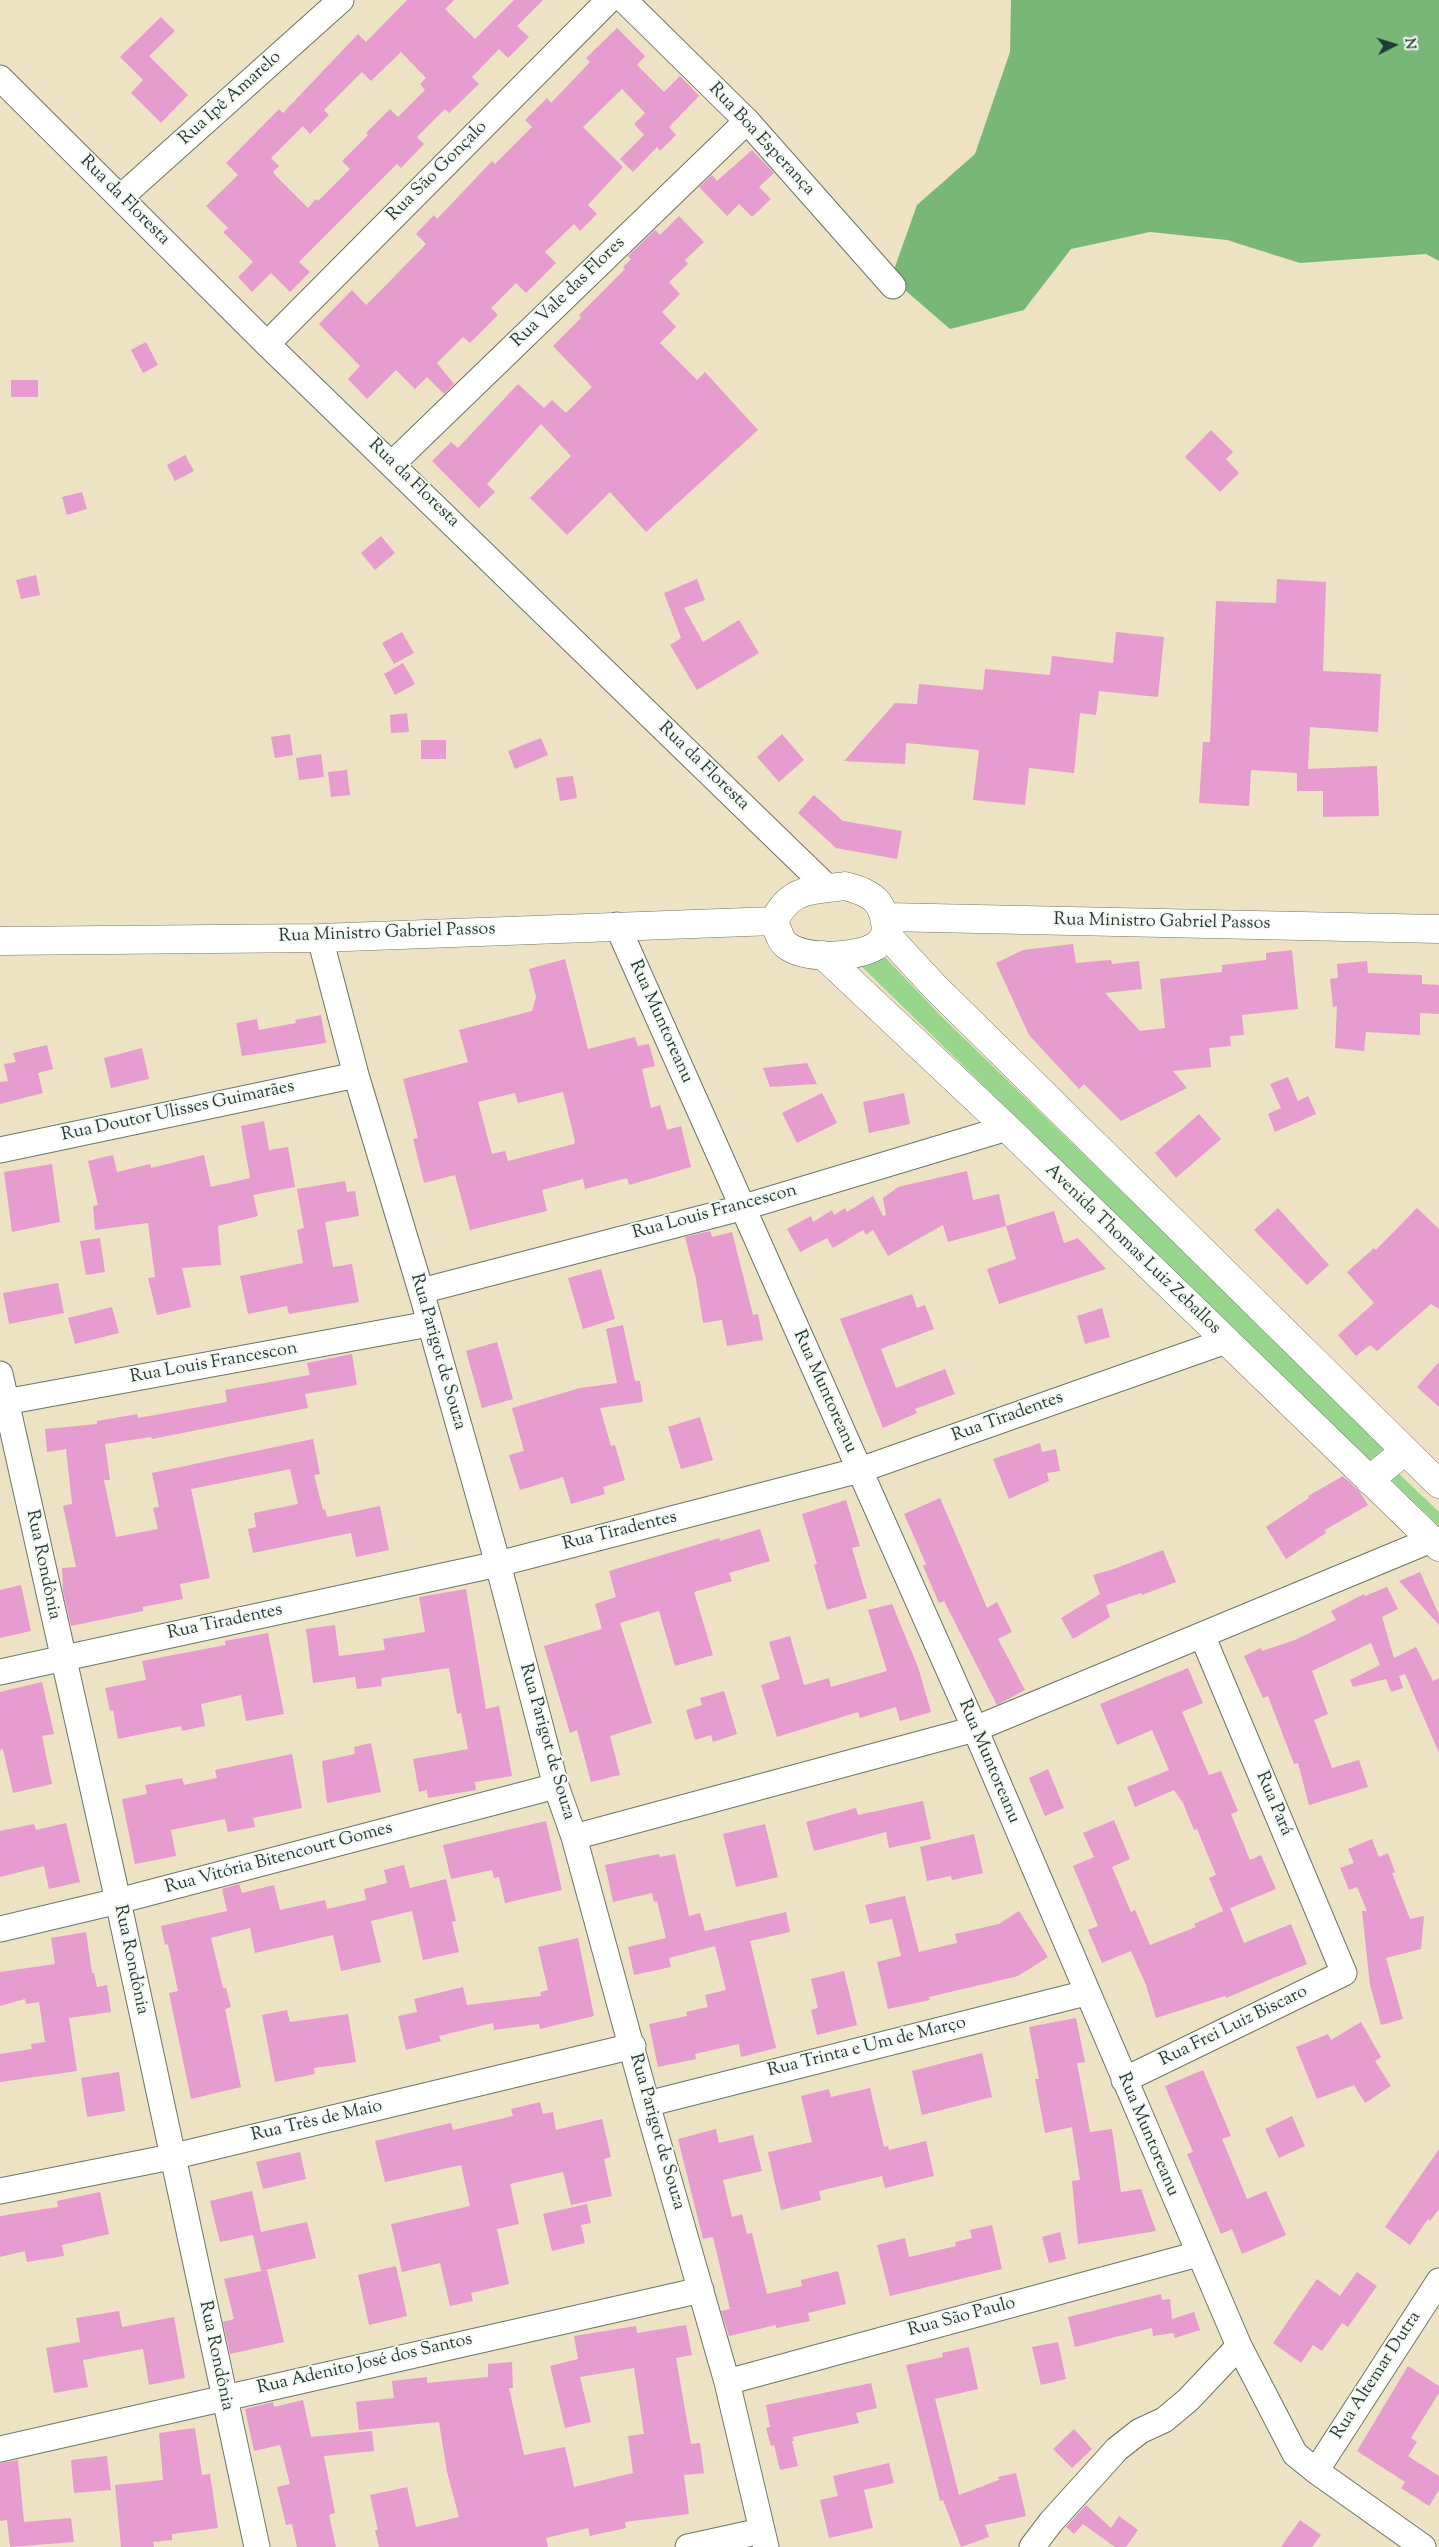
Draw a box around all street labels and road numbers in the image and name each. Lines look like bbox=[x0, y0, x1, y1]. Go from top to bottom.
street label: Rua Ipê Amarelo bbox=[175, 47, 287, 151]
street label: Rua Boa Esperança bbox=[703, 79, 819, 201]
street label: Rua São Gonçalo bbox=[383, 117, 493, 227]
street label: Rua da Floresta bbox=[74, 151, 174, 251]
street label: Rua Vale das Flores bbox=[508, 233, 630, 353]
street label: Rua da Floresta bbox=[363, 435, 463, 533]
street label: Rua da Floresta bbox=[653, 718, 753, 816]
street label: Rua Ministro Gabriel Passos bbox=[1053, 910, 1271, 936]
street label: Rua Ministro Gabriel Passos bbox=[278, 919, 496, 949]
street label: Rua Muntoreanu bbox=[623, 957, 697, 1087]
street label: Rua Doutor Ulisses Guimarães bbox=[60, 1077, 296, 1147]
street label: Avenida Thomas Luiz Zeballos bbox=[1040, 1160, 1224, 1340]
street label: Rua Louis Francescon bbox=[630, 1181, 800, 1245]
street label: Rua Parigot de Souza bbox=[404, 1271, 470, 1433]
street label: Rua Muntoreanu bbox=[787, 1327, 861, 1457]
street label: Rua Louis Francescon bbox=[129, 1339, 299, 1389]
street label: Rua Tiradentes bbox=[949, 1388, 1067, 1448]
street label: Rua Tiradentes bbox=[561, 1507, 679, 1557]
street label: Rua Rondônia bbox=[20, 1508, 64, 1622]
street label: Rua Tiradentes bbox=[166, 1600, 284, 1646]
street label: Rua Parigot de Souza bbox=[513, 1661, 579, 1823]
street label: Rua Muntoreanu bbox=[952, 1697, 1024, 1827]
street label: Rua Pará bbox=[1250, 1769, 1296, 1839]
street label: Rua Vitória Bitencourt Gomes bbox=[163, 1818, 395, 1900]
street label: Rua Rondônia bbox=[108, 1903, 152, 2017]
street label: Rua Frei Luiz Biscaro bbox=[1156, 1982, 1312, 2072]
street label: Rua Trinta e Um de Março bbox=[766, 2013, 968, 2083]
street label: Rua Parigot de Souza bbox=[623, 2051, 689, 2213]
street label: Rua Muntoreanu bbox=[1111, 2070, 1183, 2200]
street label: Rua Três de Maio bbox=[249, 2096, 385, 2148]
street label: Rua São Paulo bbox=[906, 2293, 1018, 2343]
street label: Rua Rondônia bbox=[193, 2299, 237, 2413]
street label: Rua Altemar Dutra bbox=[1328, 2308, 1426, 2444]
street label: Rua Adenito José dos Santos bbox=[255, 2330, 475, 2400]

